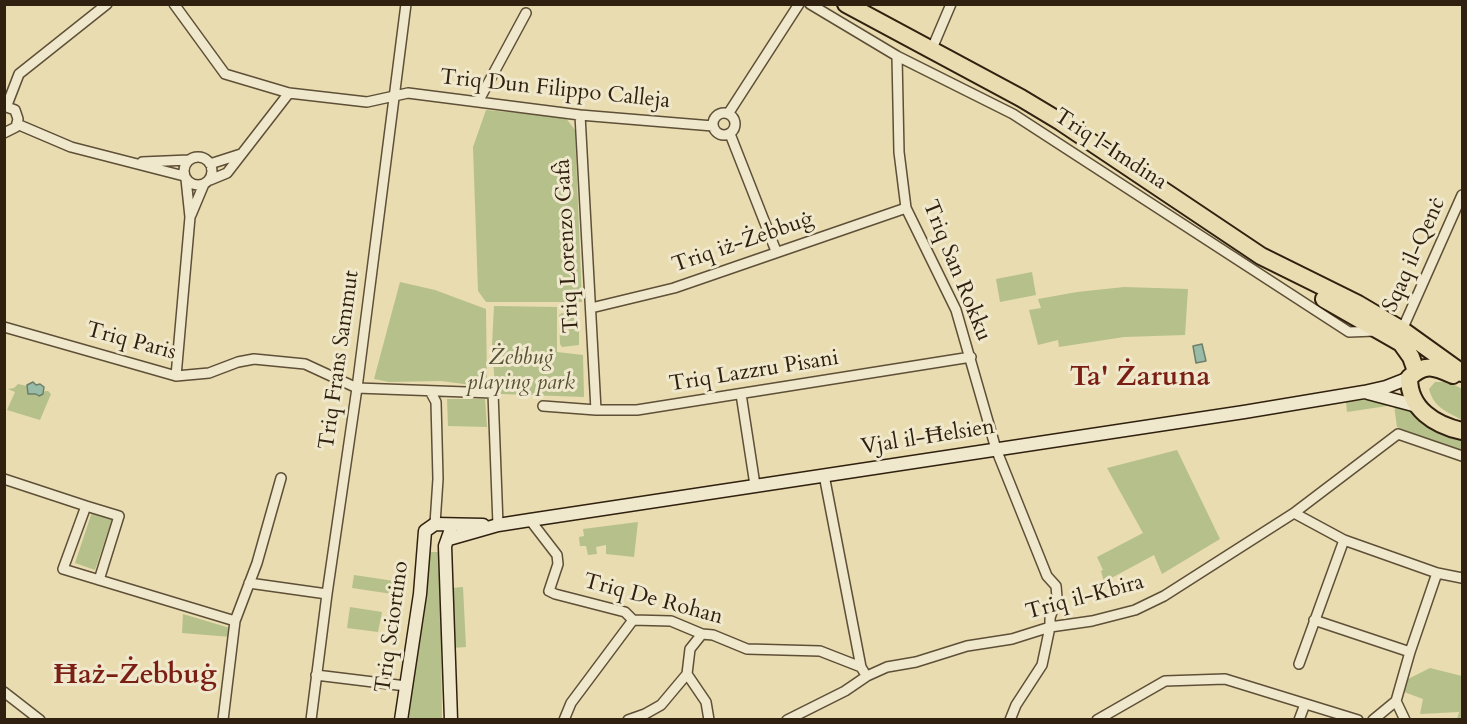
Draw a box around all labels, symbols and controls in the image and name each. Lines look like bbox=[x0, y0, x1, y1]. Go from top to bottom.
street label: Triq Dun Filippo Calleja bbox=[439, 65, 671, 115]
street label: Triq l-Imdina bbox=[1049, 104, 1171, 196]
street label: Triq Lorenzo Gafà bbox=[550, 158, 586, 334]
street label: Sqaq il-Qenċ bbox=[1378, 193, 1452, 317]
street label: Triq San Rokku bbox=[916, 197, 996, 345]
street label: Triq iż-Żebbuġ bbox=[669, 207, 817, 279]
street label: Triq Frans Sammut bbox=[314, 269, 366, 451]
street label: Triq Paris bbox=[83, 317, 179, 367]
park label: Żebbuġ playing park bbox=[467, 346, 575, 398]
street label: Triq Lazzru Pisani bbox=[667, 346, 841, 398]
district label: Ta' Żaruna bbox=[1070, 362, 1210, 396]
street label: Vjal il-Ħelsien bbox=[859, 414, 997, 462]
street label: Triq Sciortino bbox=[371, 559, 415, 695]
street label: Triq De Rohan bbox=[581, 569, 725, 631]
street label: Triq il-Kbira bbox=[1023, 570, 1147, 626]
district label: Ħaż-Żebbuġ bbox=[53, 660, 217, 694]

